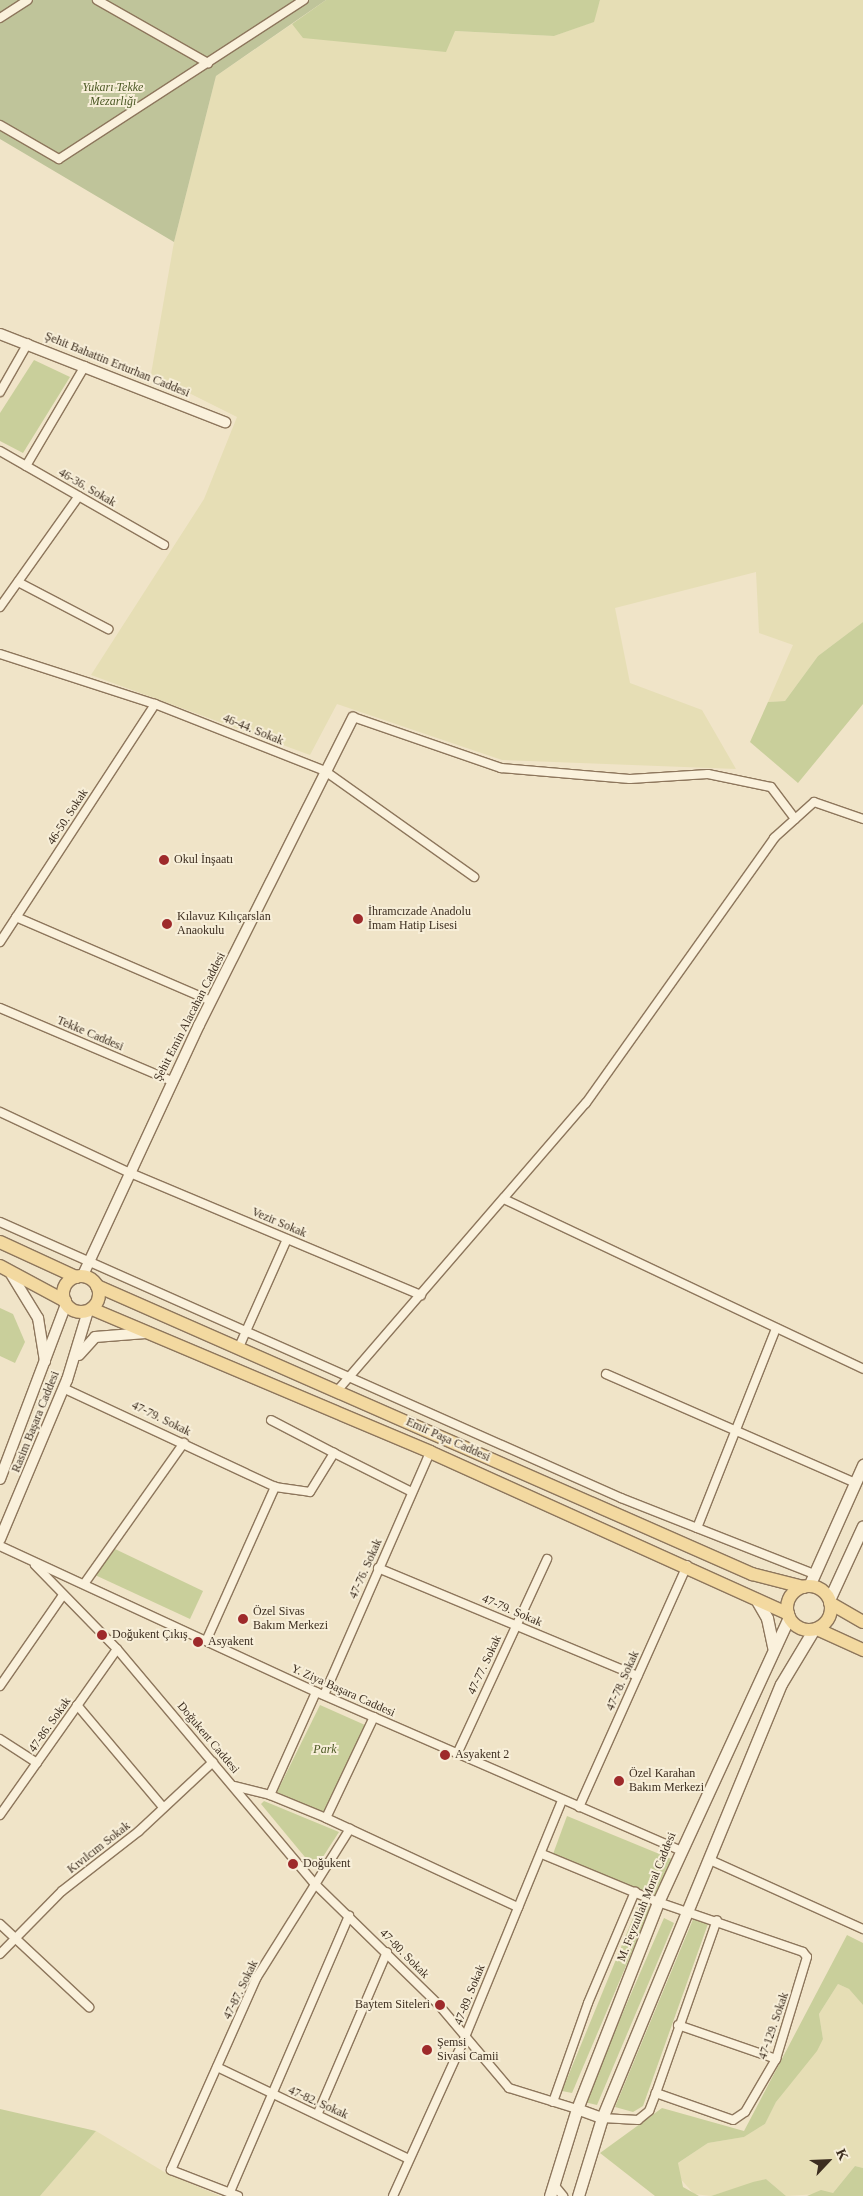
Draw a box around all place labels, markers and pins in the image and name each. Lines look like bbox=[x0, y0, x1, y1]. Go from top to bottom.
place label: Okul İnşaatı bbox=[174, 853, 233, 867]
marker: Okul İnşaatı bbox=[158, 854, 170, 866]
place label: İhramcızade Anadolu İmam Hatip Lisesi bbox=[368, 905, 472, 933]
place label: Kılavuz Kılıçarslan Anaokulu bbox=[177, 910, 271, 938]
marker: İhramcızade Anadolu İmam Hatip Lisesi bbox=[352, 913, 364, 925]
marker: Kılavuz Kılıçarslan Anaokulu bbox=[161, 918, 173, 930]
place label: Özel Sivas Bakım Merkezi bbox=[253, 1605, 328, 1633]
marker: Özel Sivas Bakım Merkezi bbox=[237, 1613, 249, 1625]
place label: Doğukent Çıkış bbox=[112, 1628, 188, 1642]
marker: Doğukent Çıkış bbox=[96, 1629, 108, 1641]
place label: Asyakent bbox=[208, 1635, 253, 1649]
marker: Asyakent bbox=[192, 1636, 204, 1648]
place label: Asyakent 2 bbox=[455, 1748, 509, 1762]
marker: Asyakent 2 bbox=[439, 1749, 451, 1761]
place label: Özel Karahan Bakım Merkezi bbox=[629, 1767, 704, 1795]
marker: Özel Karahan Bakım Merkezi bbox=[613, 1775, 625, 1787]
place label: Doğukent bbox=[303, 1857, 350, 1871]
marker: Doğukent bbox=[287, 1858, 299, 1870]
place label: Baytem Siteleri bbox=[355, 1998, 430, 2012]
marker: Baytem Siteleri bbox=[434, 1999, 446, 2011]
place label: Şemsi Sivasi Camii bbox=[437, 2036, 499, 2064]
marker: Şemsi Sivasi Camii bbox=[421, 2044, 433, 2056]

